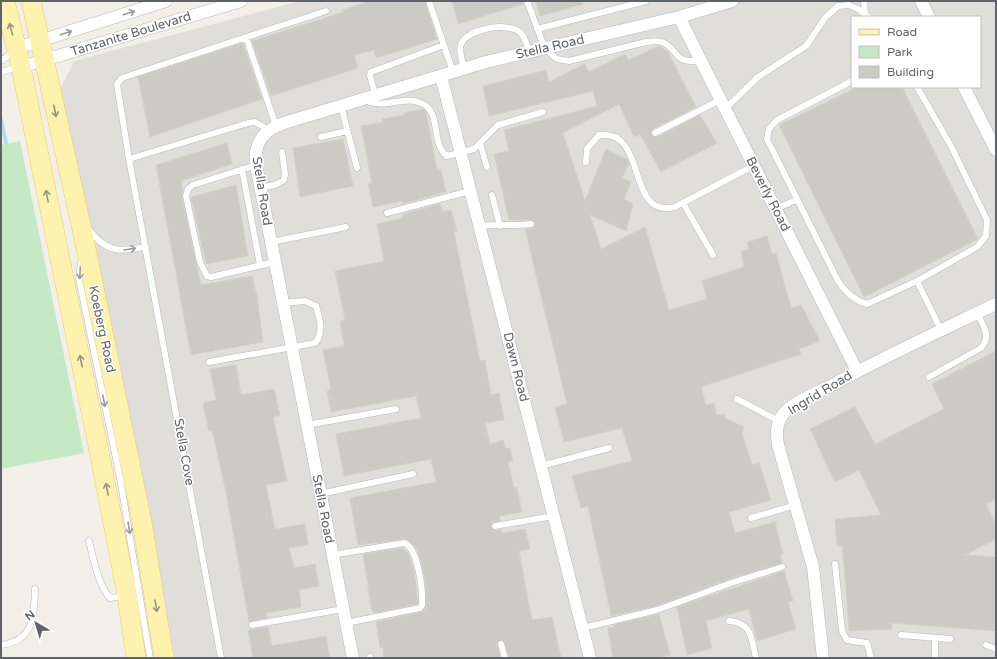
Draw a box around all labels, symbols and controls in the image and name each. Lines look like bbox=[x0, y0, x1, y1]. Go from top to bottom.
street label: Tanzanite Boulevard bbox=[69, 8, 193, 60]
one-way arrow bbox=[122, 9, 135, 16]
legend bbox=[851, 16, 981, 88]
one-way arrow bbox=[7, 23, 15, 36]
text: Road bbox=[887, 25, 917, 39]
one-way arrow bbox=[59, 29, 72, 36]
street label: Stella Road bbox=[514, 31, 586, 63]
text: Park bbox=[887, 45, 913, 59]
text: Building bbox=[887, 65, 934, 79]
one-way arrow bbox=[52, 104, 60, 117]
street label: Beverly Road bbox=[742, 154, 794, 234]
street label: Stella Road bbox=[249, 155, 275, 227]
one-way arrow bbox=[42, 189, 50, 202]
one-way arrow bbox=[123, 245, 136, 253]
one-way arrow bbox=[76, 266, 84, 279]
street label: Koeberg Road bbox=[85, 284, 119, 374]
street label: Dawn Road bbox=[500, 331, 532, 403]
one-way arrow bbox=[76, 355, 84, 368]
street label: Ingrid Road bbox=[785, 368, 855, 418]
one-way arrow bbox=[101, 394, 109, 407]
street label: Stella Cove bbox=[170, 417, 198, 487]
street label: Stella Road bbox=[308, 473, 338, 545]
one-way arrow bbox=[102, 482, 110, 495]
one-way arrow bbox=[125, 521, 133, 534]
one-way arrow bbox=[152, 599, 160, 612]
north arrow bbox=[16, 603, 56, 643]
text: N bbox=[23, 608, 38, 623]

